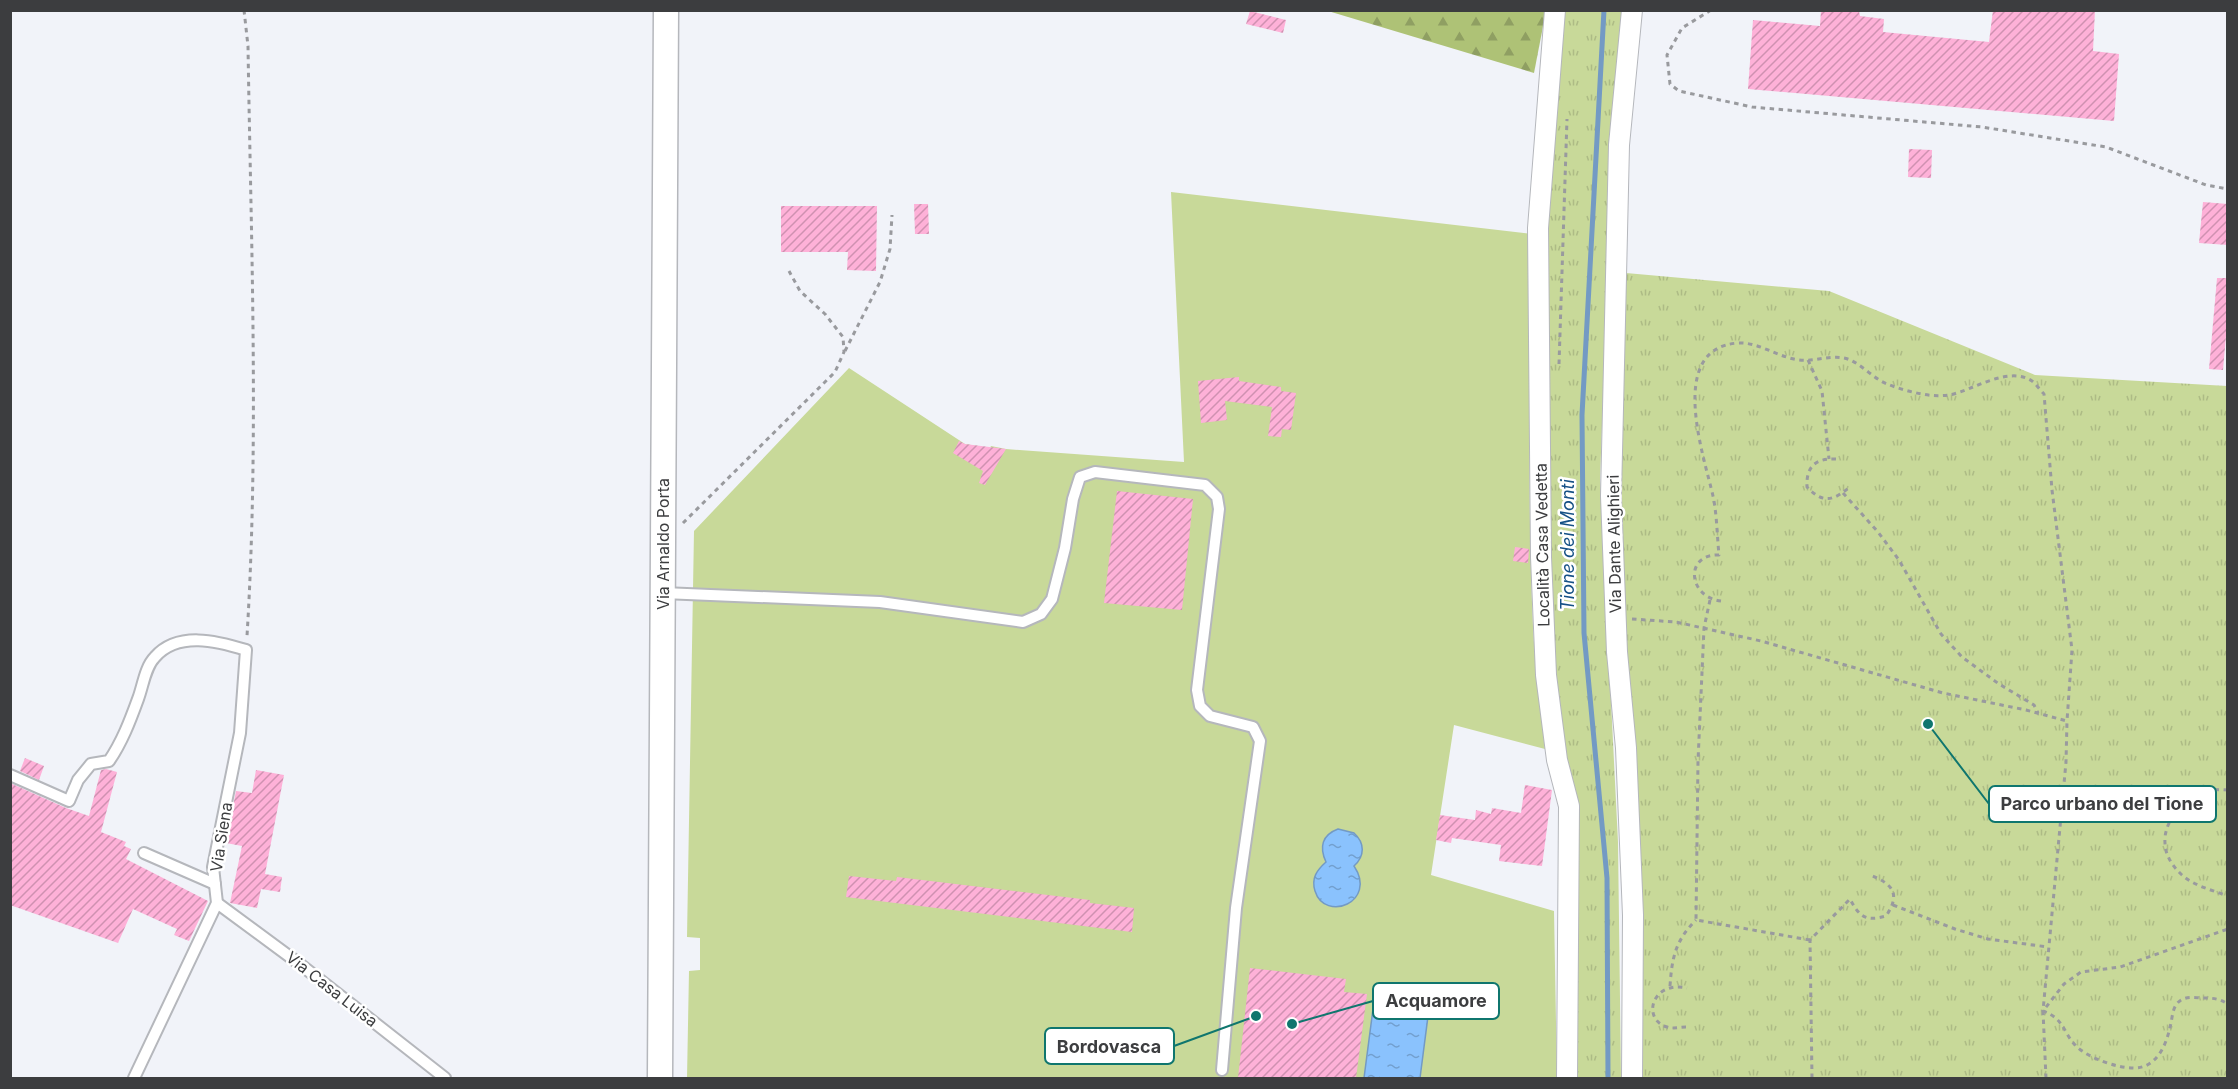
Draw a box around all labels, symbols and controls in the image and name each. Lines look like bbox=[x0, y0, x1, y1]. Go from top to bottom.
street label: Località Casa Vedetta bbox=[1531, 463, 1553, 627]
street label: Via Dante Alighieri bbox=[1603, 474, 1625, 614]
street label: Via Arnaldo Porta bbox=[653, 478, 673, 610]
water label: Tione dei Monti bbox=[1557, 479, 1578, 611]
callout: Parco urbano del Tione bbox=[1989, 786, 2216, 822]
text: Parco urbano del Tione bbox=[2000, 793, 2204, 814]
street label: Via Siena bbox=[206, 801, 236, 873]
street label: Via Casa Luisa bbox=[282, 947, 382, 1031]
callout: Acquamore bbox=[1373, 983, 1499, 1019]
text: Acquamore bbox=[1385, 990, 1487, 1011]
callout: Bordovasca bbox=[1045, 1028, 1174, 1064]
text: Bordovasca bbox=[1057, 1036, 1161, 1057]

